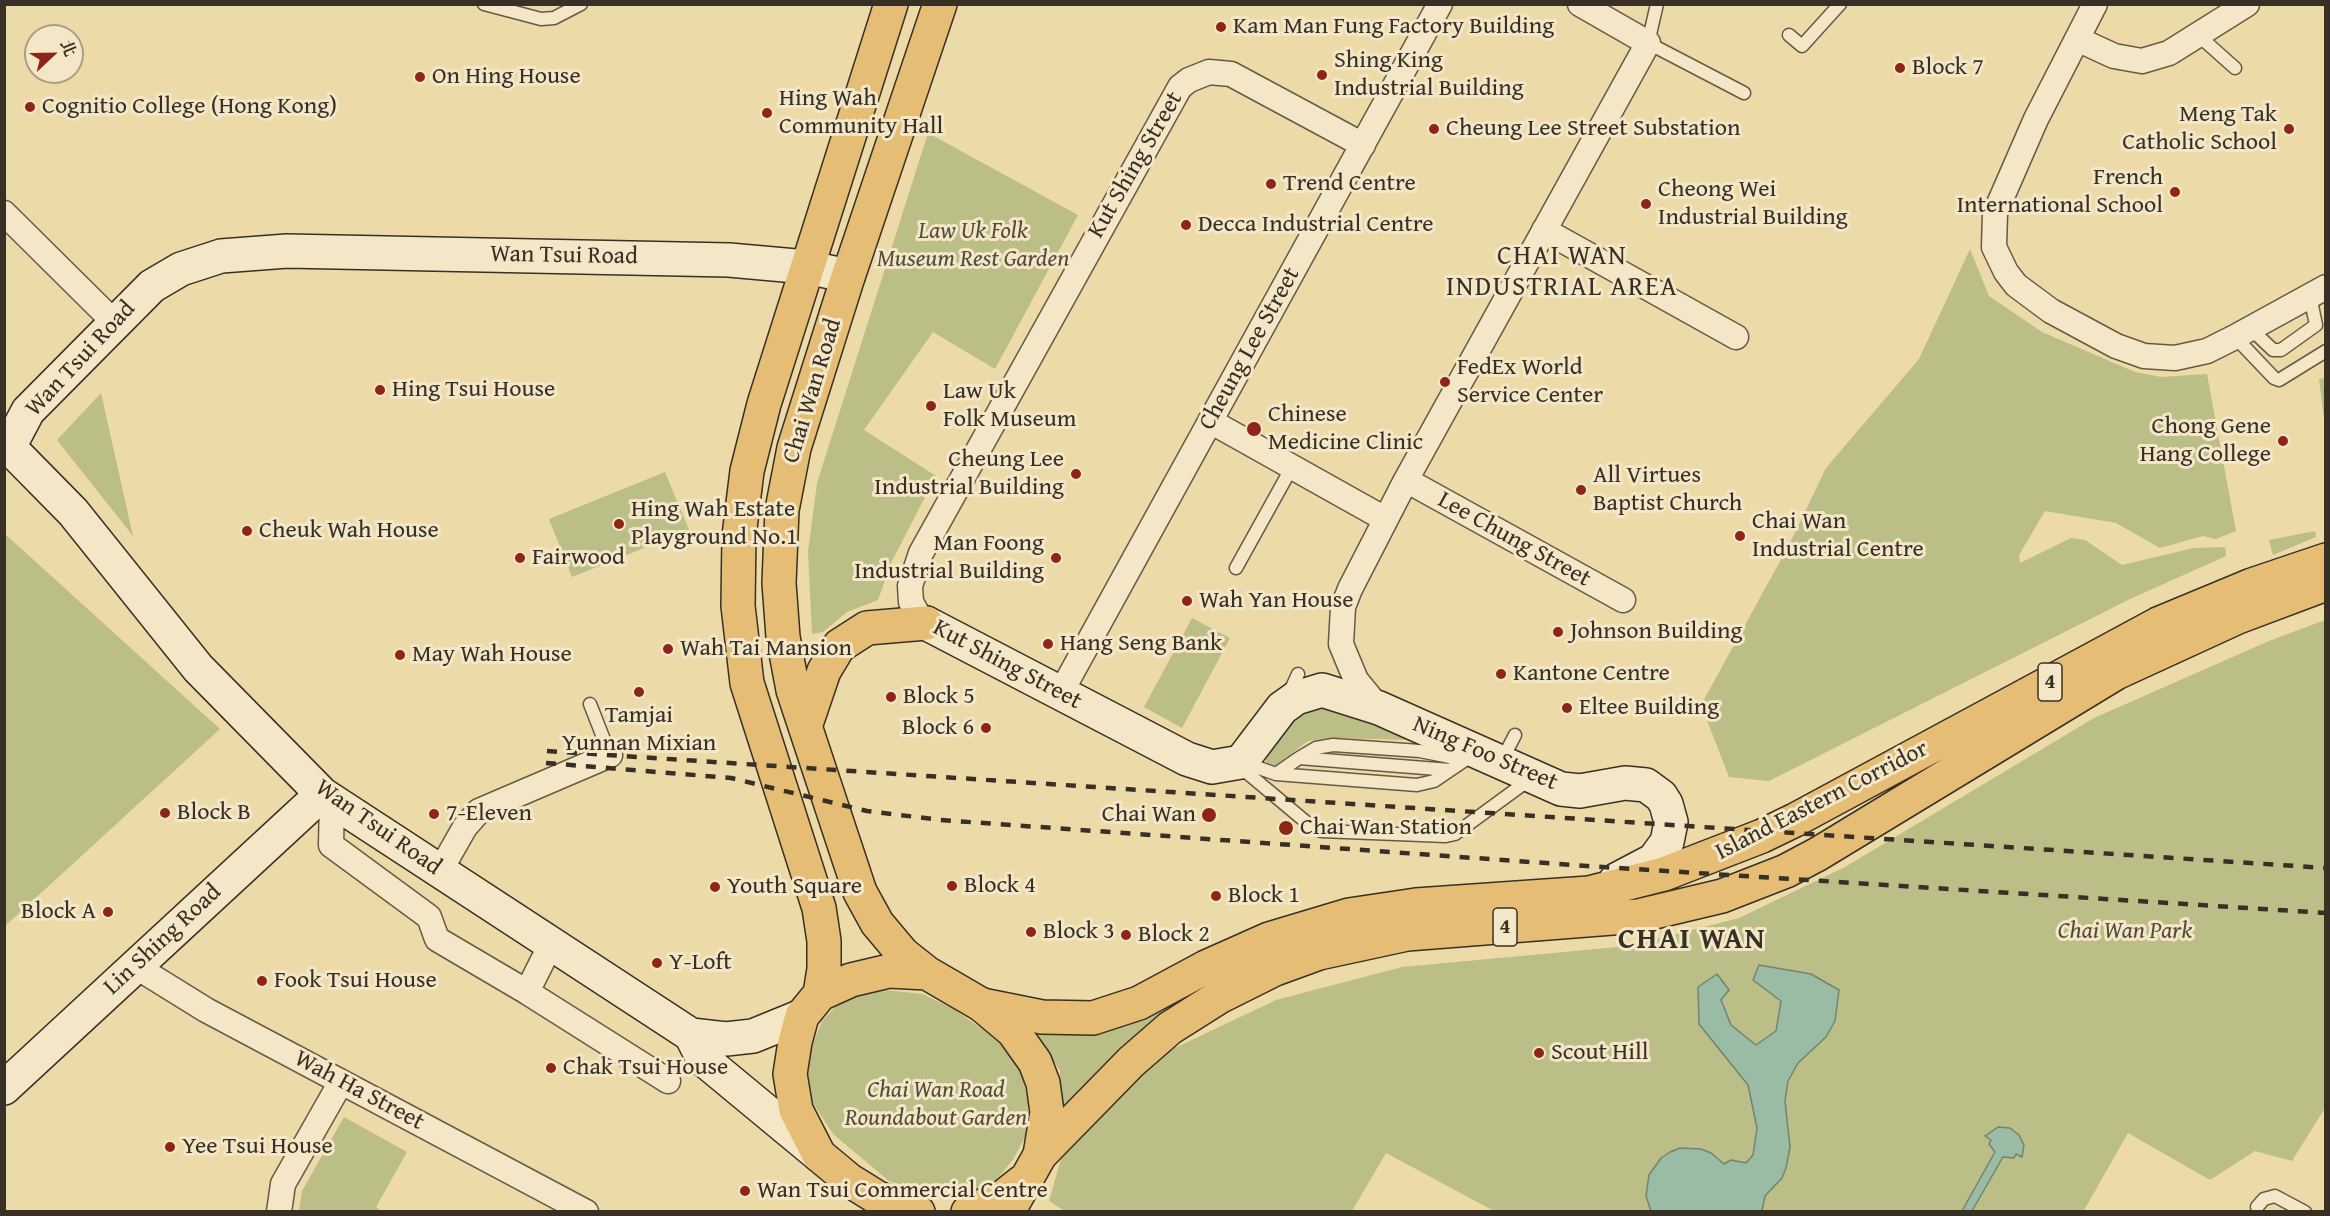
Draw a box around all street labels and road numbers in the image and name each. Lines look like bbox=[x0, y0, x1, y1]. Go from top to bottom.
street label: Kut Shing Street bbox=[1082, 87, 1190, 243]
street label: Wan Tsui Road bbox=[490, 240, 638, 272]
street label: Cheung Lee Street bbox=[1193, 263, 1307, 435]
street label: Wan Tsui Road bbox=[20, 295, 142, 423]
street label: Chai Wan Road bbox=[777, 315, 849, 467]
street label: Lee Chung Street bbox=[1432, 486, 1596, 594]
street label: Kut Shing Street bbox=[928, 614, 1086, 716]
road number: 4 bbox=[2038, 663, 2062, 701]
street label: Ning Foo Street bbox=[1408, 711, 1562, 797]
street label: Island Eastern Corridor bbox=[1711, 735, 1933, 867]
street label: Wan Tsui Road bbox=[309, 774, 447, 882]
street label: Lin Shing Road bbox=[98, 878, 228, 1002]
road number: 4 bbox=[1493, 908, 1517, 946]
street label: Wah Ha Street bbox=[289, 1045, 429, 1137]

